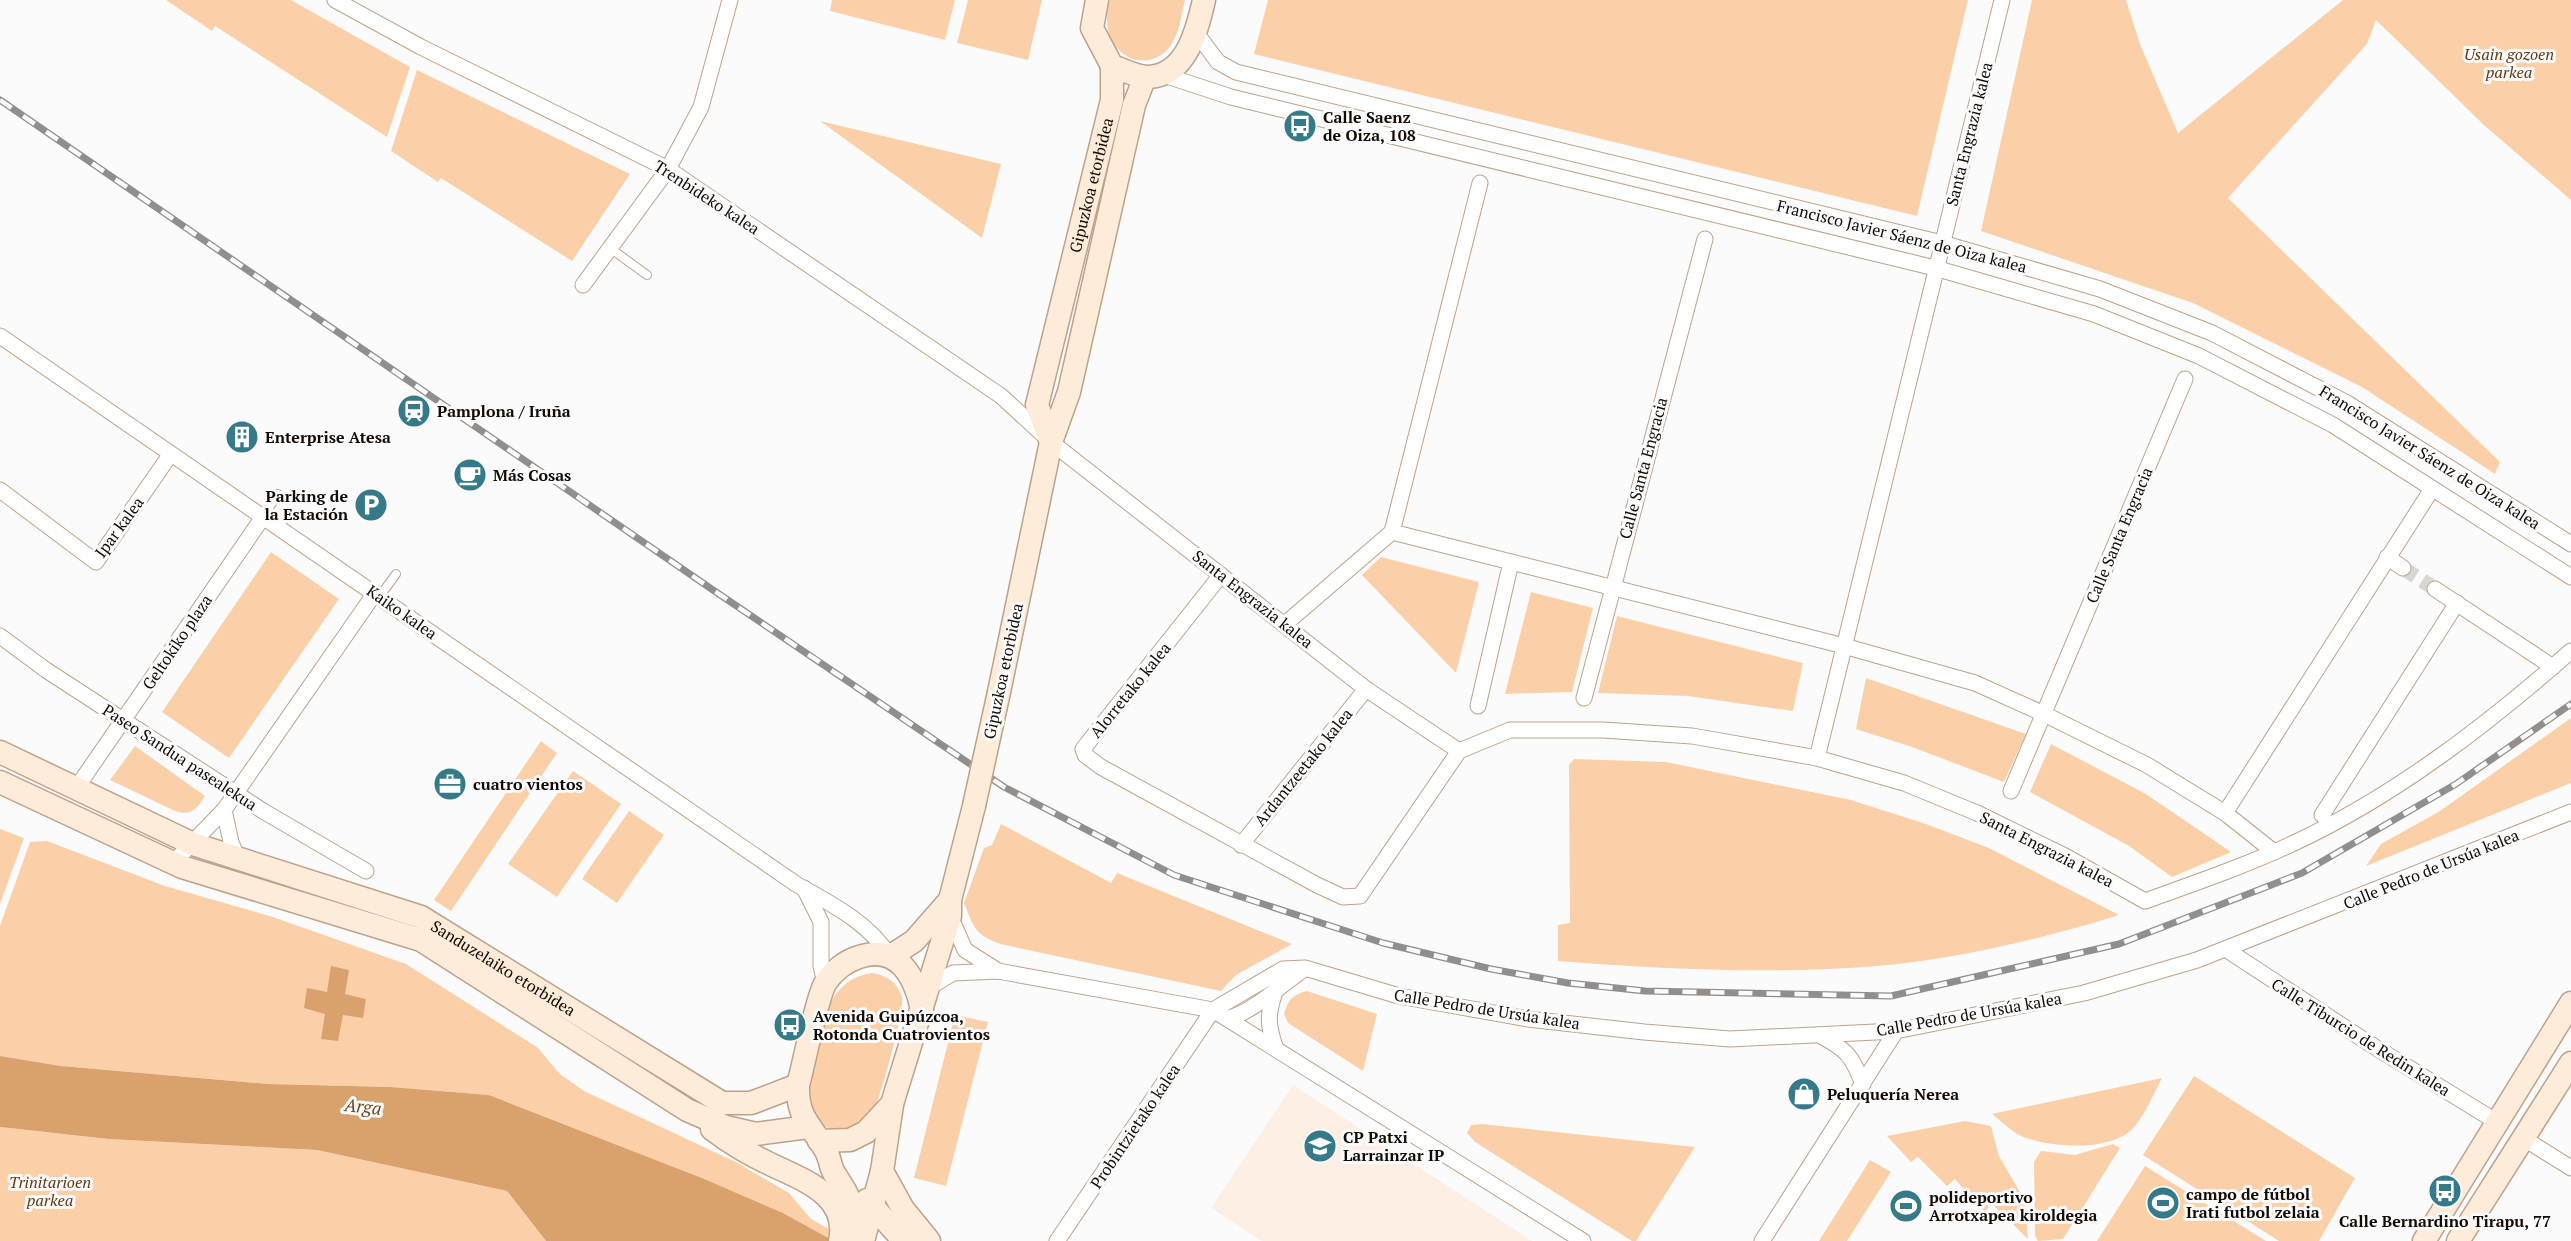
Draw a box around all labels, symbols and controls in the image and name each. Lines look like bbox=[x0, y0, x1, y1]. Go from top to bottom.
park label: Usain gozoen parkea bbox=[2464, 43, 2554, 83]
street label: Santa Engrazia kalea bbox=[1940, 60, 1998, 208]
place label: Calle Saenz de Oiza, 108 bbox=[1323, 106, 1416, 146]
bus stop icon: Calle Saenz de Oiza, 108 bbox=[1282, 108, 1318, 144]
street label: Gipuzkoa etorbidea bbox=[1064, 115, 1118, 255]
street label: Trenbideko kalea bbox=[650, 155, 764, 239]
street label: Francisco Javier Sáenz de Oiza kalea bbox=[1775, 194, 2029, 278]
street label: Francisco Javier Sáenz de Oiza kalea bbox=[2315, 380, 2545, 534]
station icon: Pamplona / Iruña bbox=[396, 393, 432, 429]
street label: Calle Santa Engracia bbox=[1614, 395, 1672, 541]
place label: Pamplona / Iruña bbox=[437, 400, 571, 422]
building icon: Enterprise Atesa bbox=[224, 419, 260, 455]
place label: Enterprise Atesa bbox=[265, 426, 391, 448]
cafe icon: Más Cosas bbox=[452, 457, 488, 493]
place label: Más Cosas bbox=[493, 464, 571, 486]
street label: Calle Santa Engracia bbox=[2080, 464, 2158, 606]
place label: Parking de la Estación bbox=[264, 485, 349, 525]
parking icon: Parking de la Estación bbox=[353, 487, 389, 523]
street label: Ipar kalea bbox=[90, 492, 148, 562]
street label: Santa Engrazia kalea bbox=[1188, 545, 1318, 653]
street label: Kaiko kalea bbox=[362, 580, 442, 644]
street label: Geltokiko plaza bbox=[137, 590, 217, 694]
street label: Gipuzkoa etorbidea bbox=[978, 601, 1028, 741]
street label: Alorretako kalea bbox=[1085, 638, 1175, 742]
street label: Paseo Sandua pasealekua bbox=[98, 699, 262, 815]
street label: Ardantzeetako kalea bbox=[1249, 704, 1357, 830]
office icon: cuatro vientos bbox=[432, 766, 468, 802]
place label: cuatro vientos bbox=[473, 773, 583, 795]
street label: Santa Engrazia kalea bbox=[1976, 806, 2118, 892]
street label: Calle Pedro de Ursúa kalea bbox=[2340, 824, 2522, 914]
street label: Sanduzelaiko etorbidea bbox=[427, 915, 580, 1021]
street label: Calle Tiburcio de Redin kalea bbox=[2267, 973, 2455, 1101]
street label: Calle Pedro de Ursúa kalea bbox=[1392, 983, 1582, 1035]
street label: Calle Pedro de Ursúa kalea bbox=[1875, 987, 2063, 1041]
place label: Avenida Guipúzcoa, Rotonda Cuatrovientos bbox=[813, 1005, 990, 1045]
bus stop icon: Avenida Guipúzcoa, Rotonda Cuatrovientos bbox=[772, 1007, 808, 1043]
street label: Probintzietako kalea bbox=[1085, 1059, 1185, 1193]
shop icon: Peluquería Nerea bbox=[1786, 1076, 1822, 1112]
place label: Peluquería Nerea bbox=[1827, 1083, 1959, 1105]
water label: Arga bbox=[342, 1092, 383, 1120]
place label: CP Patxi Larrainzar IP bbox=[1343, 1126, 1444, 1166]
school or university icon: CP Patxi Larrainzar IP bbox=[1302, 1128, 1338, 1164]
park label: Trinitarioen parkea bbox=[9, 1171, 91, 1211]
bus stop icon: Calle Bernardino Tirapu, 77 bbox=[2427, 1173, 2463, 1209]
place label: campo de fútbol Irati futbol zelaia bbox=[2186, 1183, 2320, 1223]
sports icon: campo de fútbol Irati futbol zelaia bbox=[2145, 1185, 2181, 1221]
place label: polideportivo Arrotxapea kiroldegia bbox=[1929, 1186, 2098, 1226]
sports icon: polideportivo Arrotxapea kiroldegia bbox=[1888, 1188, 1924, 1224]
place label: Calle Bernardino Tirapu, 77 bbox=[2339, 1210, 2551, 1232]

